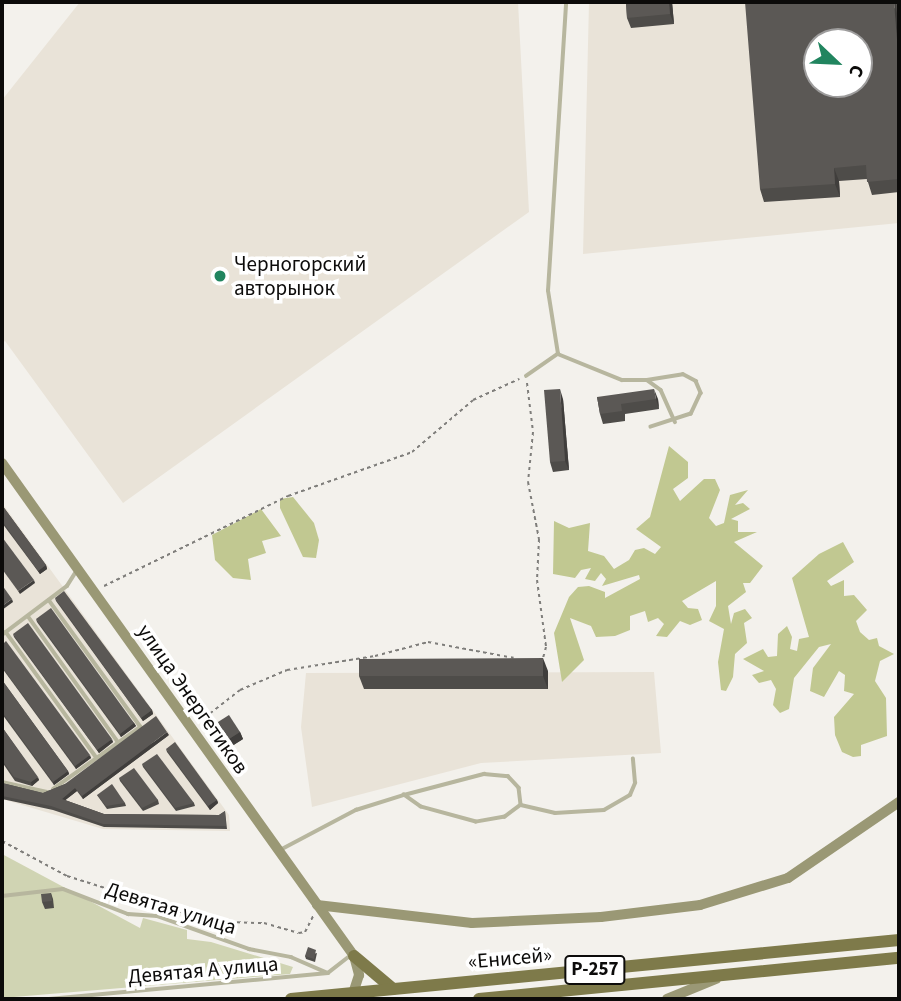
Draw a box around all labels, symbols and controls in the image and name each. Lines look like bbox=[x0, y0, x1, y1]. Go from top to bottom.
north arrow bbox=[803, 28, 873, 98]
text: С bbox=[841, 60, 871, 81]
place label: Черногорский авторынок bbox=[234, 251, 366, 301]
marker: Черногорский авторынок bbox=[212, 268, 228, 284]
street label: улица Энергетиков bbox=[132, 619, 254, 779]
street label: Девятая улица bbox=[103, 876, 239, 940]
street label: «Енисей» bbox=[467, 942, 553, 974]
street label: Девятая А улица bbox=[127, 951, 279, 989]
road number: Р-257 bbox=[564, 954, 626, 986]

